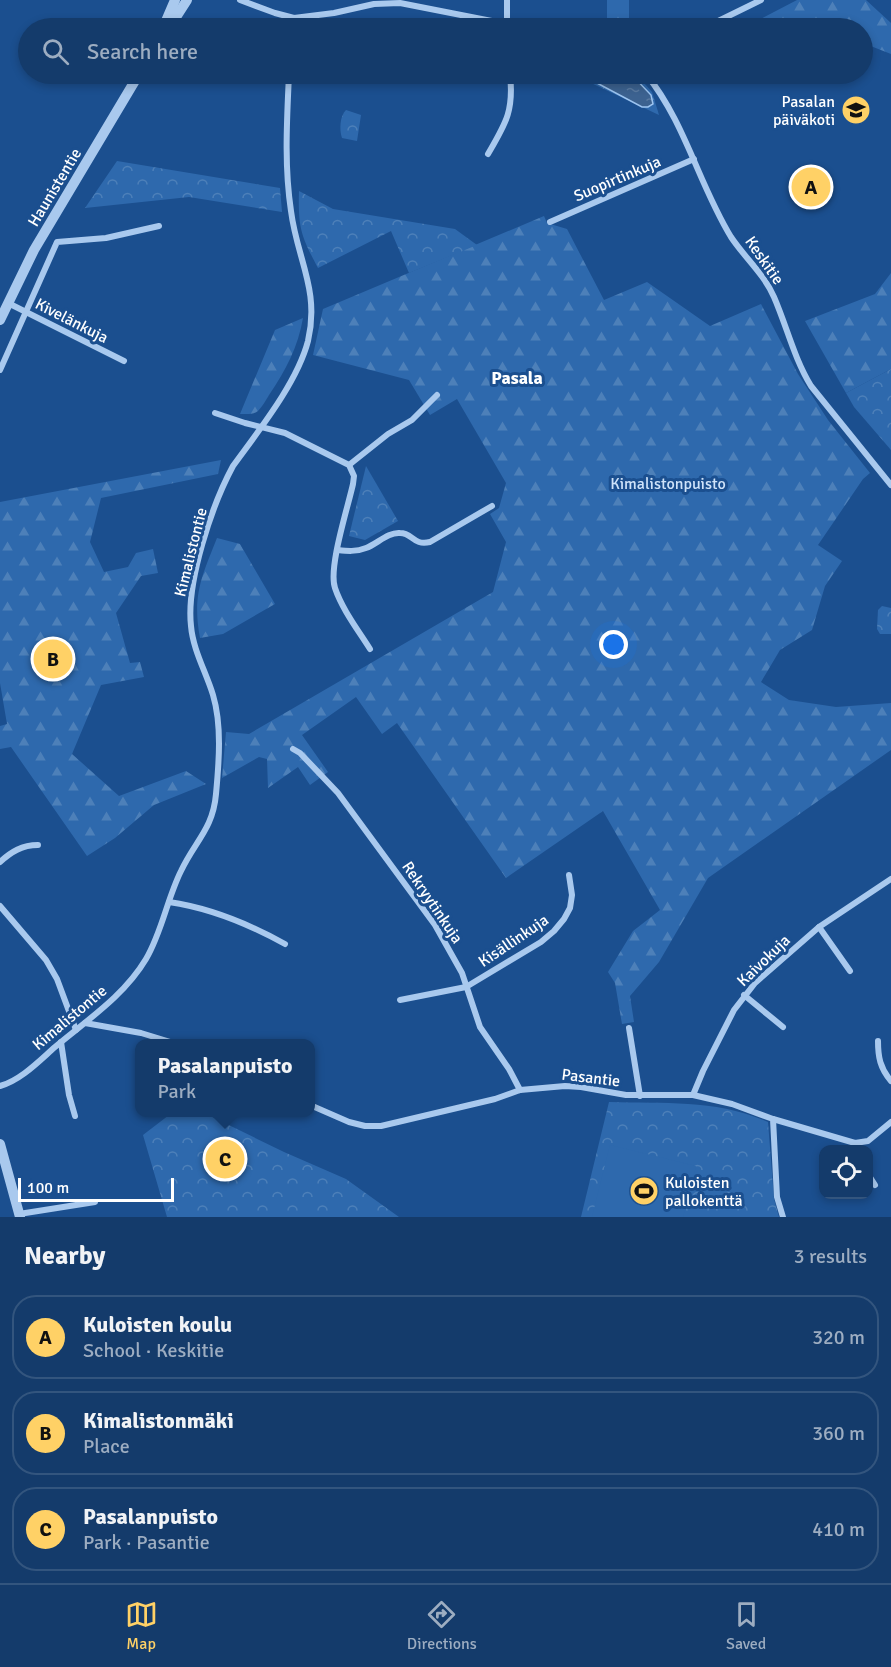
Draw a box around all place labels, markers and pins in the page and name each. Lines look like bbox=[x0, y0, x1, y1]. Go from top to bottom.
place label: Pasalan päiväkoti bbox=[773, 92, 835, 130]
school or university icon: Pasalan päiväkoti bbox=[840, 94, 872, 126]
pin: A bbox=[792, 164, 830, 210]
pin: B bbox=[34, 636, 72, 682]
pin: C bbox=[206, 1136, 244, 1182]
place label: Kuloisten pallokenttä bbox=[665, 1173, 743, 1211]
sports icon: Kuloisten pallokenttä bbox=[628, 1175, 660, 1207]

